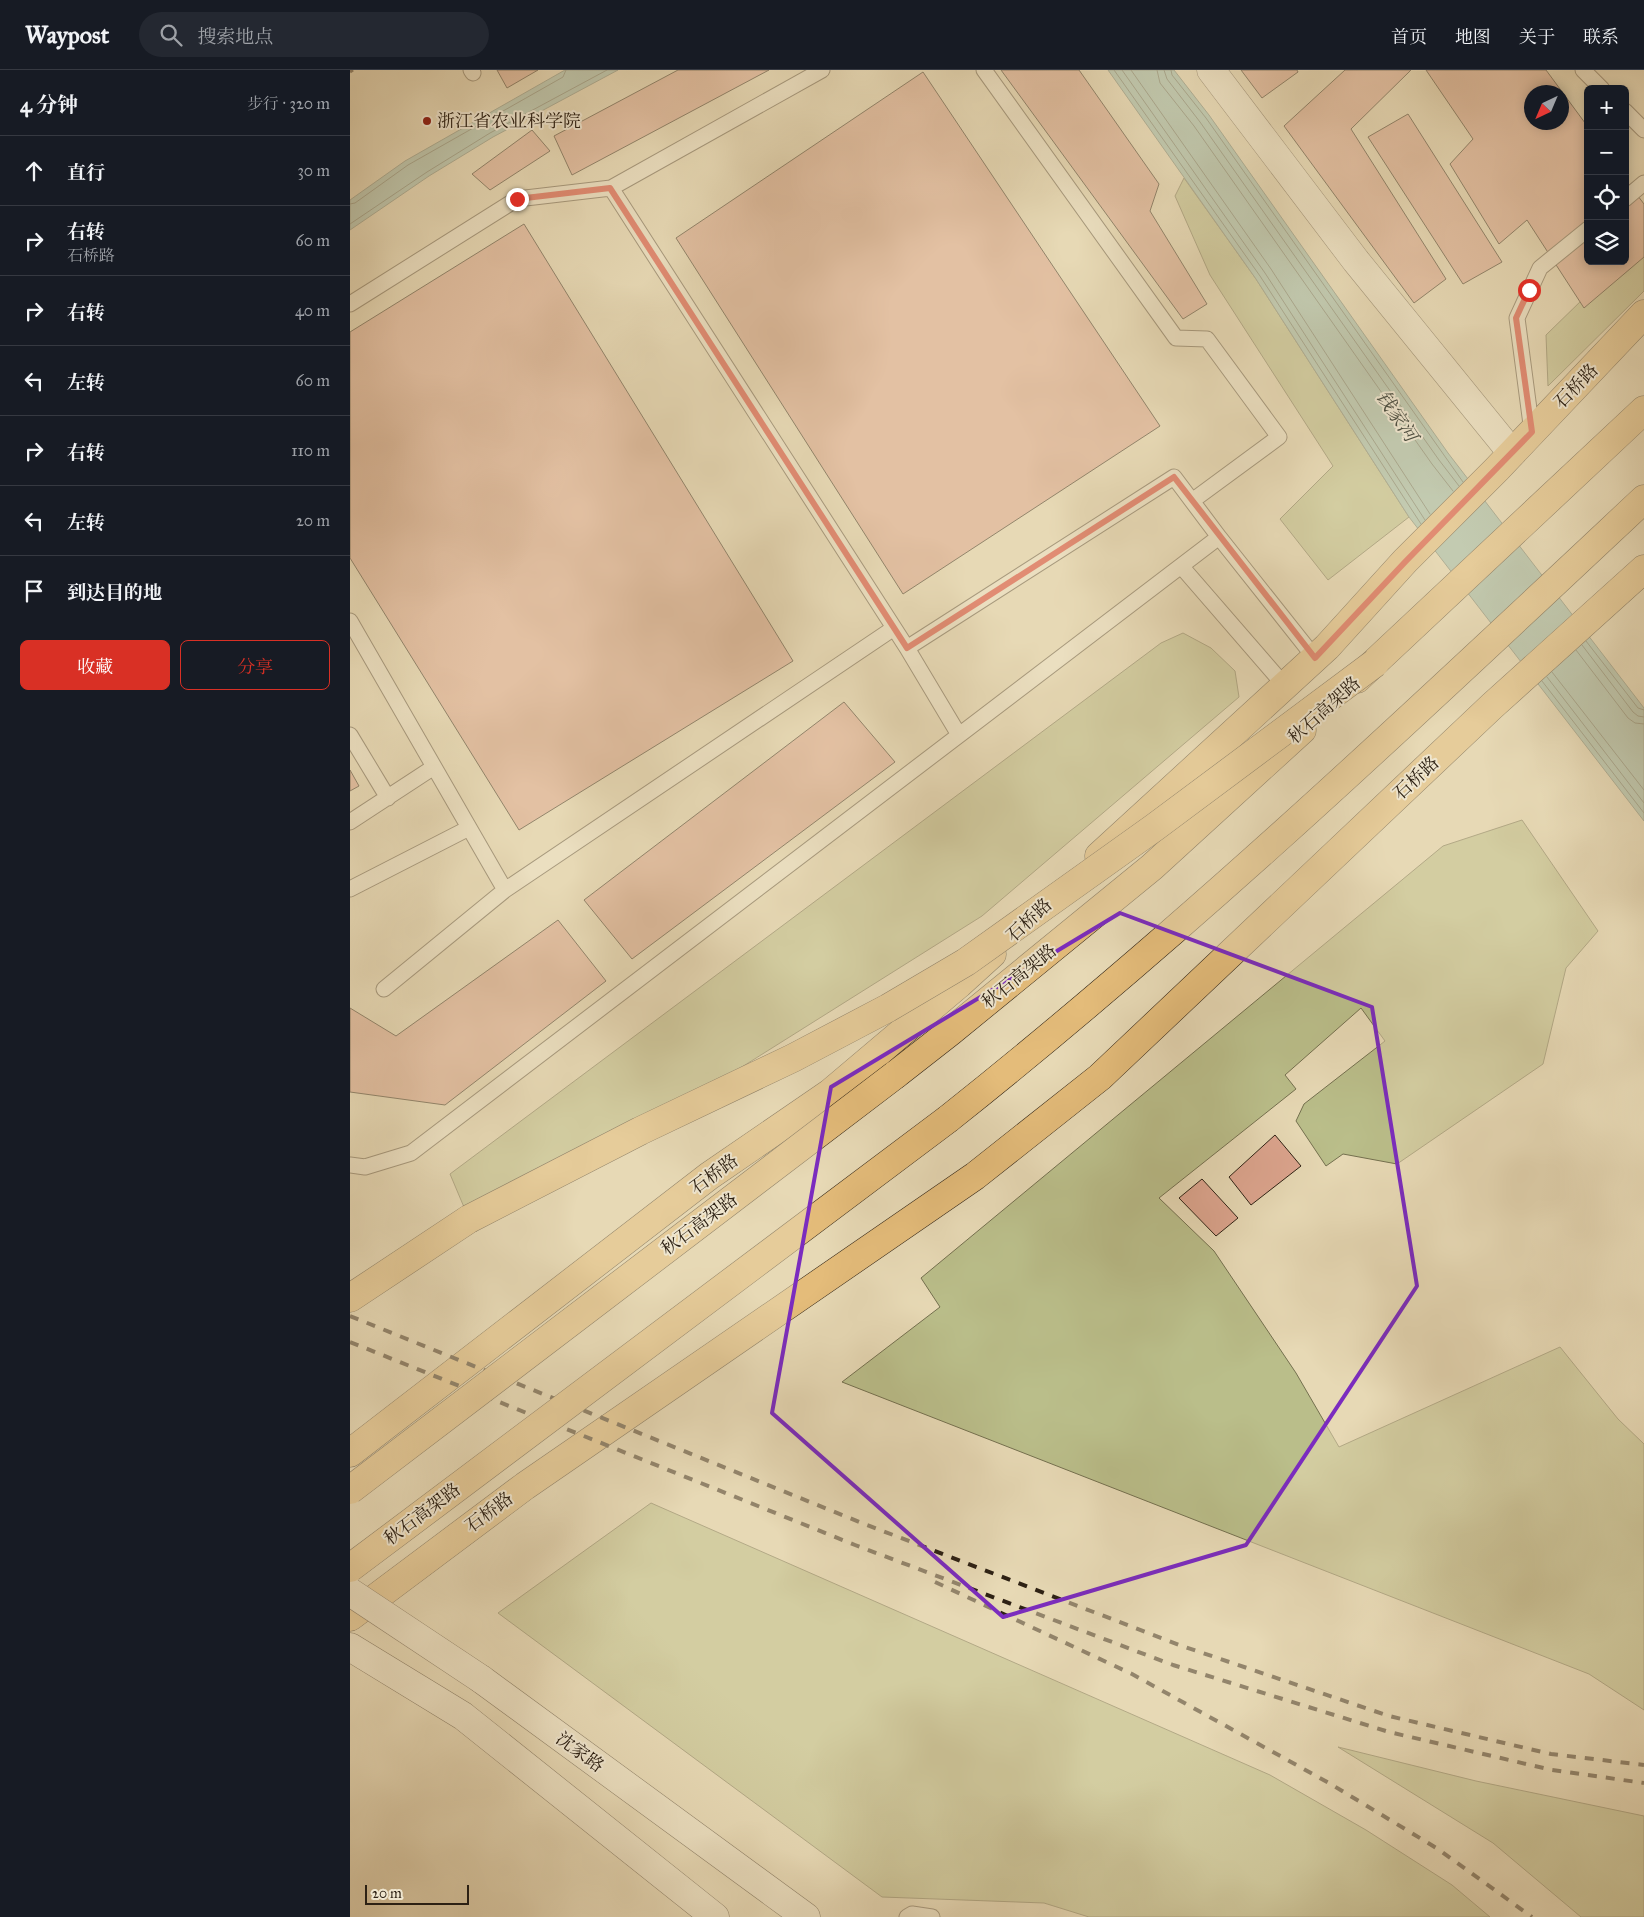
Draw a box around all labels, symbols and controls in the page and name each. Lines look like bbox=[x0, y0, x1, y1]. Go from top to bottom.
search box bbox=[139, 12, 489, 57]
text: Waypost bbox=[25, 20, 109, 50]
icon: search bbox=[157, 21, 185, 49]
text: 搜索地点 bbox=[197, 25, 273, 48]
text: 首页 bbox=[1391, 26, 1427, 48]
text: 地图 bbox=[1455, 26, 1491, 48]
text: 关于 bbox=[1519, 26, 1555, 48]
text: 联系 bbox=[1583, 26, 1619, 48]
north arrow bbox=[1524, 85, 1569, 130]
map controls bbox=[1584, 85, 1629, 265]
button: + bbox=[1584, 85, 1629, 130]
text: 4 分钟 bbox=[20, 92, 78, 118]
text: 步行 · 320 m bbox=[247, 94, 330, 113]
place label: 浙江省农业科学院 bbox=[437, 110, 581, 132]
marker: 浙江省农业科学院 bbox=[421, 115, 433, 127]
button: − bbox=[1584, 130, 1629, 175]
icon: ahead bbox=[20, 157, 48, 185]
text: 直行 bbox=[67, 161, 105, 184]
text: 30 m bbox=[297, 161, 330, 180]
button: locate bbox=[1584, 175, 1629, 220]
route end bbox=[506, 188, 529, 211]
text: 右转 bbox=[67, 220, 105, 243]
button: layers bbox=[1584, 220, 1629, 265]
icon: right bbox=[20, 227, 48, 255]
text: 60 m bbox=[296, 231, 330, 250]
text: 石桥路 bbox=[67, 246, 115, 265]
route start bbox=[1518, 279, 1541, 302]
icon: right bbox=[20, 297, 48, 325]
text: 右转 bbox=[67, 301, 105, 324]
text: 40 m bbox=[295, 301, 330, 320]
street label: 石桥路 bbox=[1549, 359, 1603, 413]
icon: left bbox=[20, 367, 48, 395]
text: 左转 bbox=[67, 371, 105, 394]
text: 60 m bbox=[296, 371, 330, 390]
water label: 钱家河 bbox=[1372, 386, 1424, 449]
icon: right bbox=[20, 437, 48, 465]
text: 右转 bbox=[67, 441, 105, 464]
text: 110 m bbox=[291, 441, 330, 460]
icon: left bbox=[20, 507, 48, 535]
text: 左转 bbox=[67, 511, 105, 534]
text: 20 m bbox=[296, 511, 330, 530]
icon: arrive bbox=[20, 577, 48, 605]
text: 到达目的地 bbox=[67, 581, 162, 604]
button: 收藏 bbox=[20, 640, 170, 690]
button: 分享 bbox=[180, 640, 330, 690]
street label: 秋石高架路 bbox=[1283, 672, 1365, 748]
street label: 石桥路 bbox=[1389, 752, 1443, 804]
street label: 石桥路 bbox=[1002, 894, 1056, 946]
street label: 秋石高架路 bbox=[977, 939, 1061, 1013]
street label: 石桥路 bbox=[686, 1149, 742, 1199]
street label: 秋石高架路 bbox=[656, 1188, 742, 1260]
street label: 秋石高架路 bbox=[379, 1478, 465, 1550]
street label: 石桥路 bbox=[461, 1487, 517, 1537]
street label: 沈家路 bbox=[552, 1727, 608, 1777]
scale bar bbox=[365, 1882, 469, 1905]
text: 20 m bbox=[372, 1885, 402, 1902]

